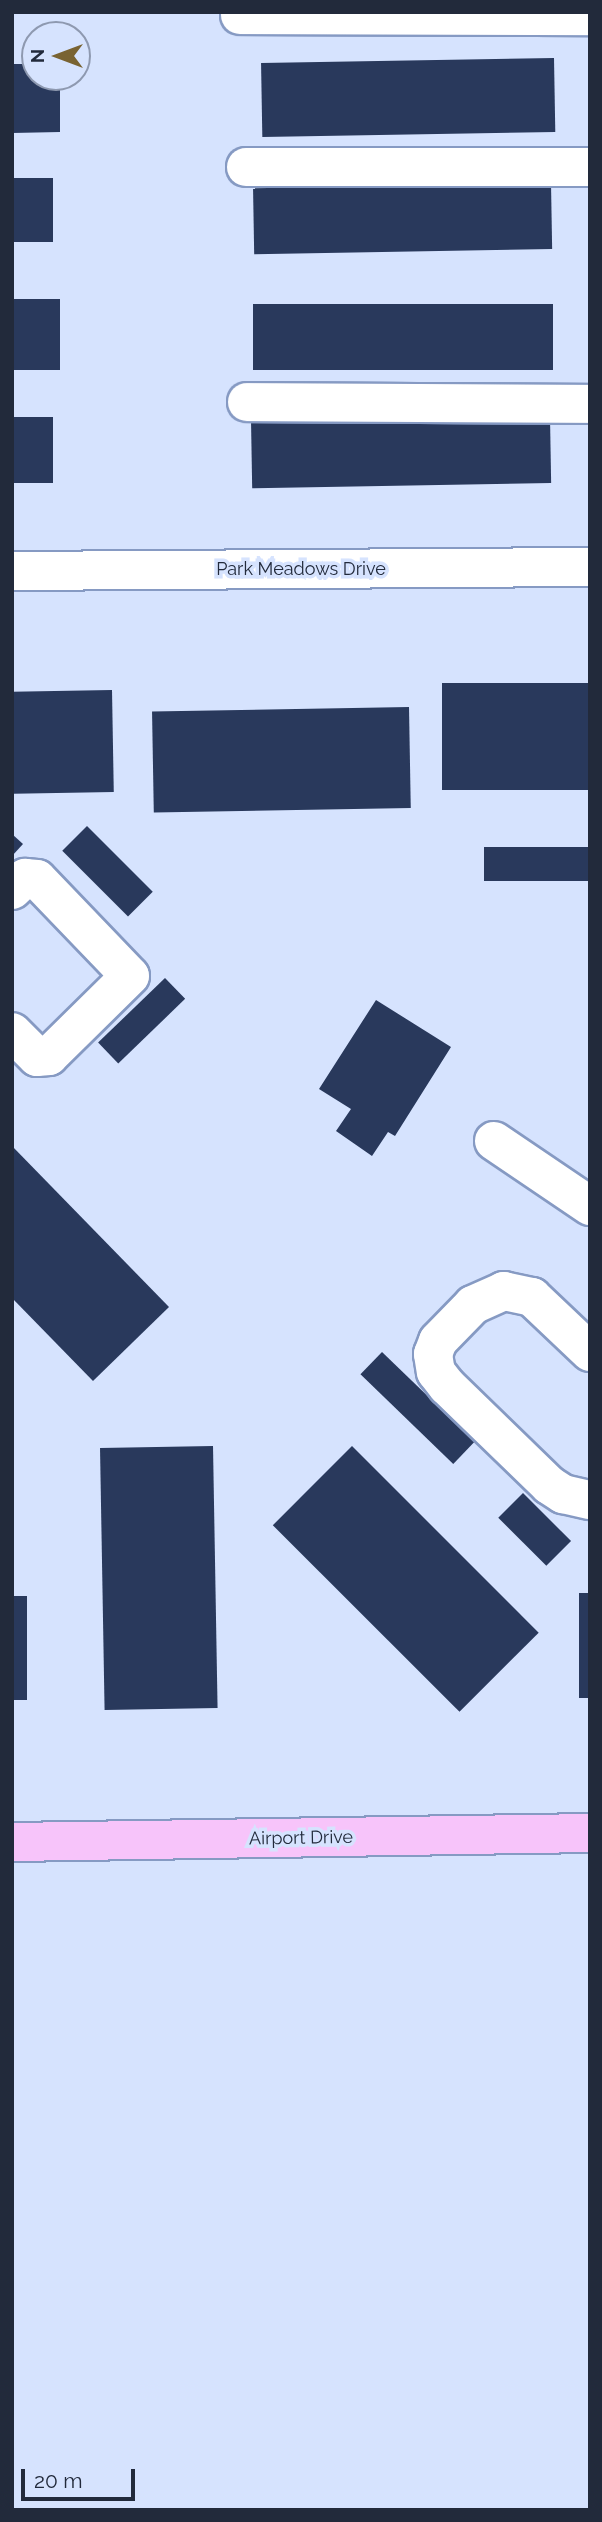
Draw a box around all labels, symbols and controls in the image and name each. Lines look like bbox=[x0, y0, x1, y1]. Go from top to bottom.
north arrow bbox=[21, 21, 91, 91]
text: N bbox=[26, 49, 48, 63]
street label: Park Meadows Drive bbox=[216, 558, 386, 580]
street label: Airport Drive bbox=[249, 1826, 353, 1850]
scale bar bbox=[24, 2456, 138, 2500]
text: 20 m bbox=[34, 2468, 82, 2493]

